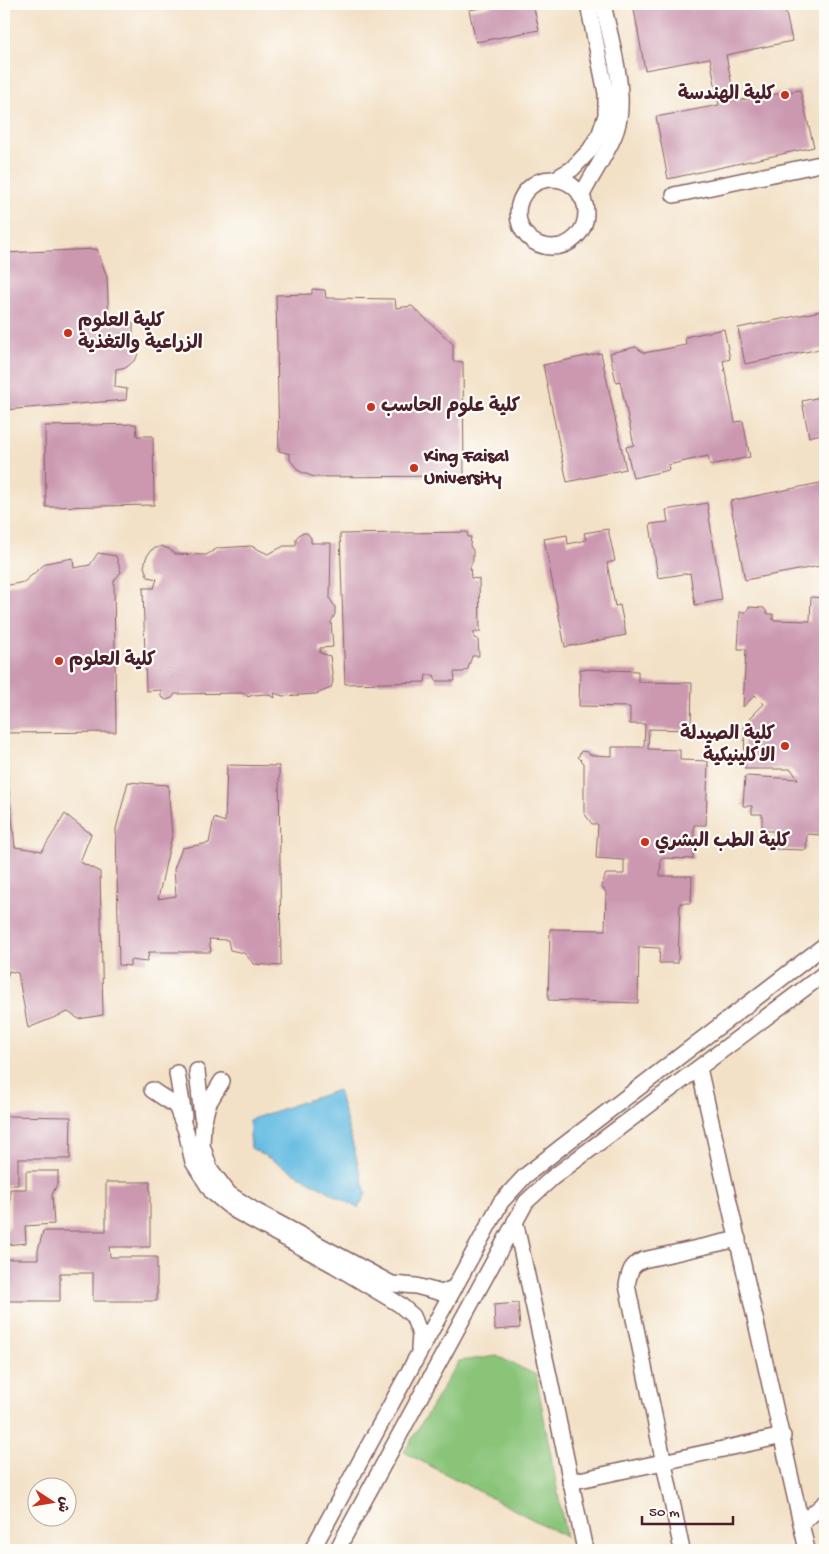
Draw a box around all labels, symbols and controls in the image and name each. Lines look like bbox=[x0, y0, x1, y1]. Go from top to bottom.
place label: كلية الهندسة bbox=[678, 83, 776, 107]
marker: كلية الهندسة bbox=[779, 89, 791, 101]
place label: كلية العلوم الزراعية والتغذية bbox=[78, 310, 203, 356]
marker: كلية العلوم الزراعية والتغذية bbox=[62, 327, 74, 339]
place label: كلية علوم الحاسب bbox=[381, 395, 521, 419]
marker: كلية علوم الحاسب bbox=[365, 401, 377, 413]
place label: King Faisal University bbox=[423, 446, 509, 491]
marker: King Faisal University bbox=[408, 462, 420, 474]
place label: كلية العلوم bbox=[69, 649, 156, 673]
marker: كلية العلوم bbox=[53, 655, 65, 667]
place label: كلية الصيدلة الاكلينيكية bbox=[680, 723, 776, 769]
marker: كلية الصيدلة الاكلينيكية bbox=[779, 740, 791, 752]
place label: كلية الطب البشري bbox=[655, 830, 791, 854]
marker: كلية الطب البشري bbox=[639, 836, 651, 848]
north arrow bbox=[28, 1476, 78, 1526]
scale bar bbox=[642, 1494, 733, 1526]
text: ش bbox=[52, 1495, 72, 1513]
text: 50 m bbox=[649, 1504, 680, 1522]

